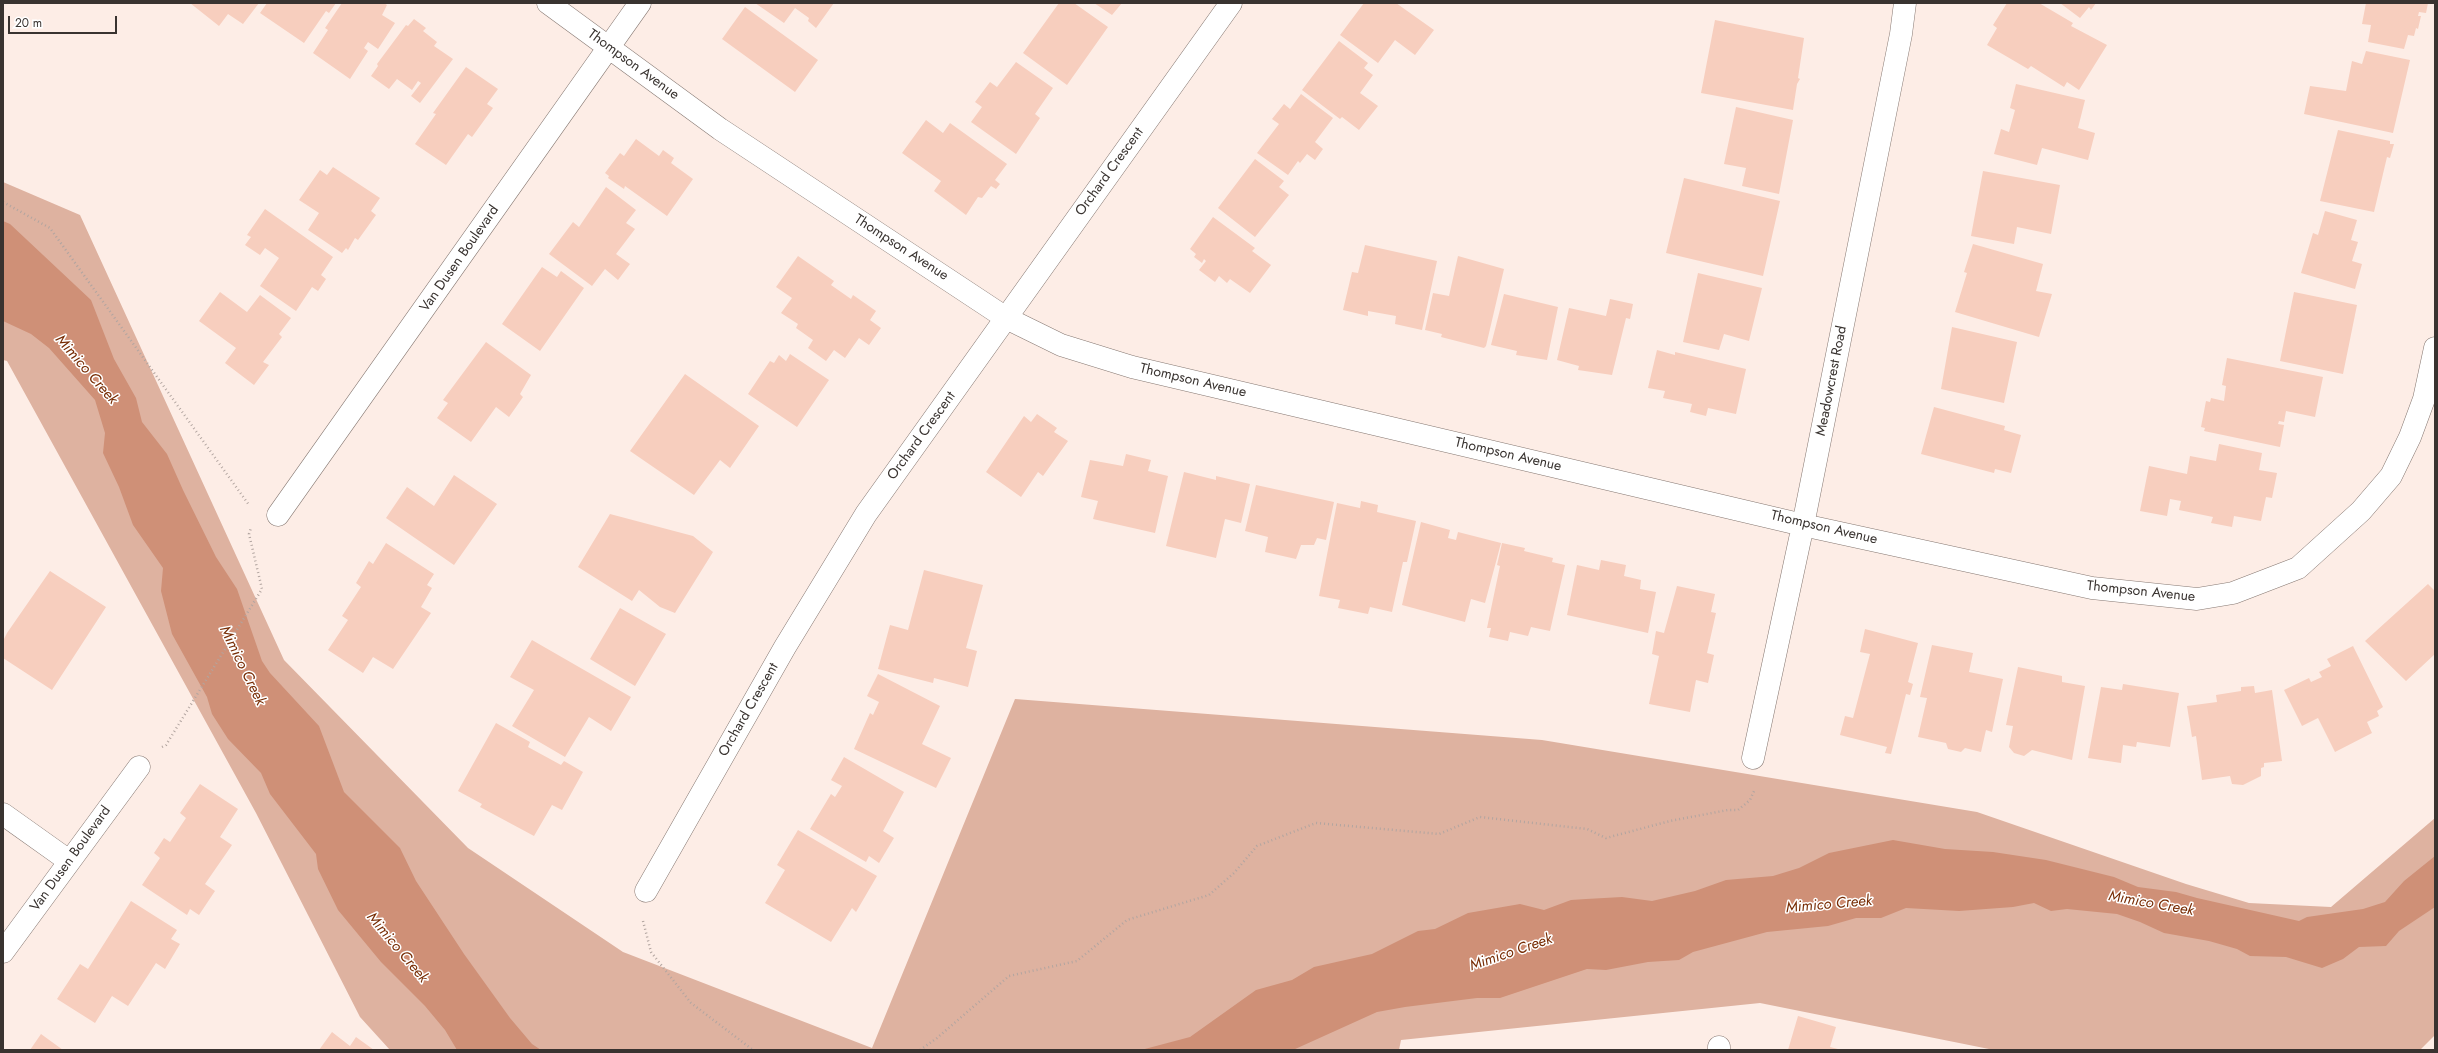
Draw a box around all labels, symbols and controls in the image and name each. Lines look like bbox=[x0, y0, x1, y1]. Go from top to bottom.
scale bar bbox=[10, 8, 119, 34]
text: 20 m bbox=[15, 14, 42, 32]
street label: Thompson Avenue bbox=[584, 26, 682, 104]
street label: Orchard Crescent bbox=[1072, 125, 1148, 219]
street label: Van Dusen Boulevard bbox=[417, 203, 503, 315]
street label: Thompson Avenue bbox=[851, 211, 951, 285]
street label: Meadowcrest Road bbox=[1813, 324, 1851, 438]
water label: Mimico Creek bbox=[51, 332, 121, 408]
street label: Thompson Avenue bbox=[1138, 361, 1248, 401]
street label: Orchard Crescent bbox=[884, 389, 960, 483]
street label: Thompson Avenue bbox=[1453, 435, 1563, 475]
street label: Thompson Avenue bbox=[1769, 508, 1879, 548]
street label: Thompson Avenue bbox=[2086, 578, 2196, 606]
water label: Mimico Creek bbox=[215, 623, 269, 709]
street label: Orchard Crescent bbox=[715, 660, 783, 760]
street label: Van Dusen Boulevard bbox=[27, 803, 115, 915]
water label: Mimico Creek bbox=[2107, 888, 2195, 920]
water label: Mimico Creek bbox=[1785, 892, 1873, 918]
water label: Mimico Creek bbox=[362, 909, 432, 987]
water label: Mimico Creek bbox=[1467, 930, 1555, 976]

